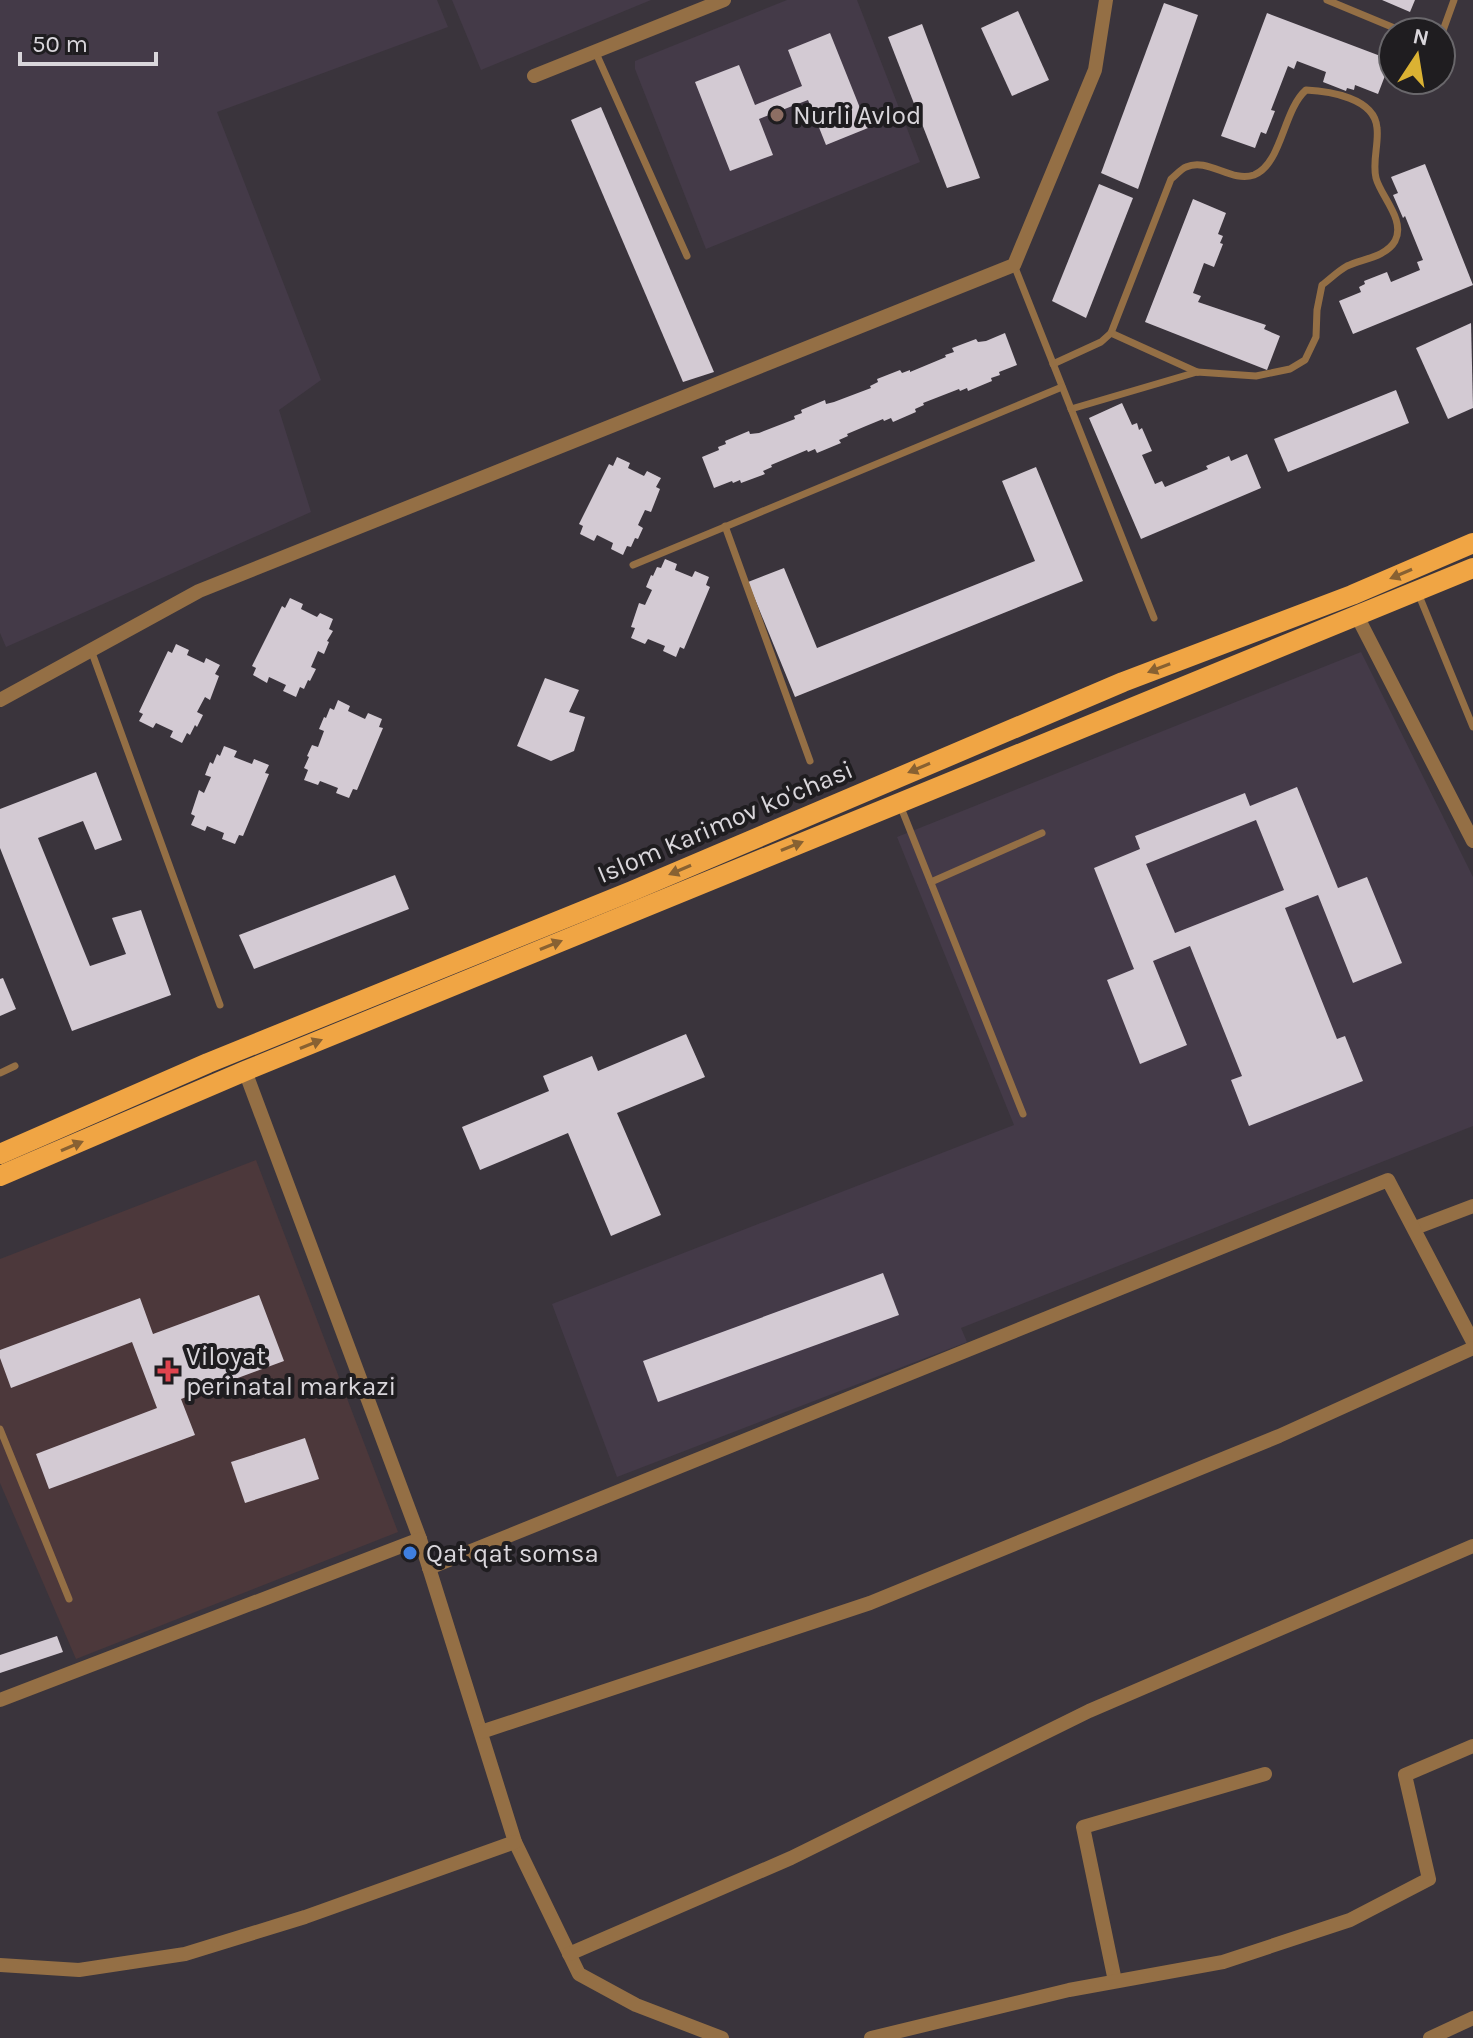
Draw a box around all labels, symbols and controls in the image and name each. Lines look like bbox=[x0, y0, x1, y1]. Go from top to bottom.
scale bar bbox=[20, 16, 156, 66]
north arrow bbox=[1377, 16, 1457, 96]
text: N bbox=[1411, 23, 1431, 52]
text: 50 m bbox=[32, 30, 88, 58]
place label: Nurli Avlod bbox=[793, 100, 921, 131]
marker: Nurli Avlod bbox=[768, 106, 786, 124]
one-way arrow bbox=[1389, 568, 1413, 581]
one-way arrow bbox=[1147, 662, 1171, 675]
street label: Islom Karimov ko'chasi bbox=[592, 754, 858, 890]
one-way arrow bbox=[907, 762, 931, 775]
one-way arrow bbox=[780, 840, 804, 853]
one-way arrow bbox=[668, 864, 692, 877]
one-way arrow bbox=[540, 938, 564, 951]
one-way arrow bbox=[299, 1037, 323, 1050]
one-way arrow bbox=[60, 1139, 83, 1152]
place label: Viloyat perinatal markazi bbox=[186, 1341, 396, 1402]
marker: Viloyat perinatal markazi bbox=[157, 1360, 179, 1382]
place label: Qat qat somsa bbox=[426, 1538, 599, 1569]
marker: Qat qat somsa bbox=[401, 1544, 419, 1562]

